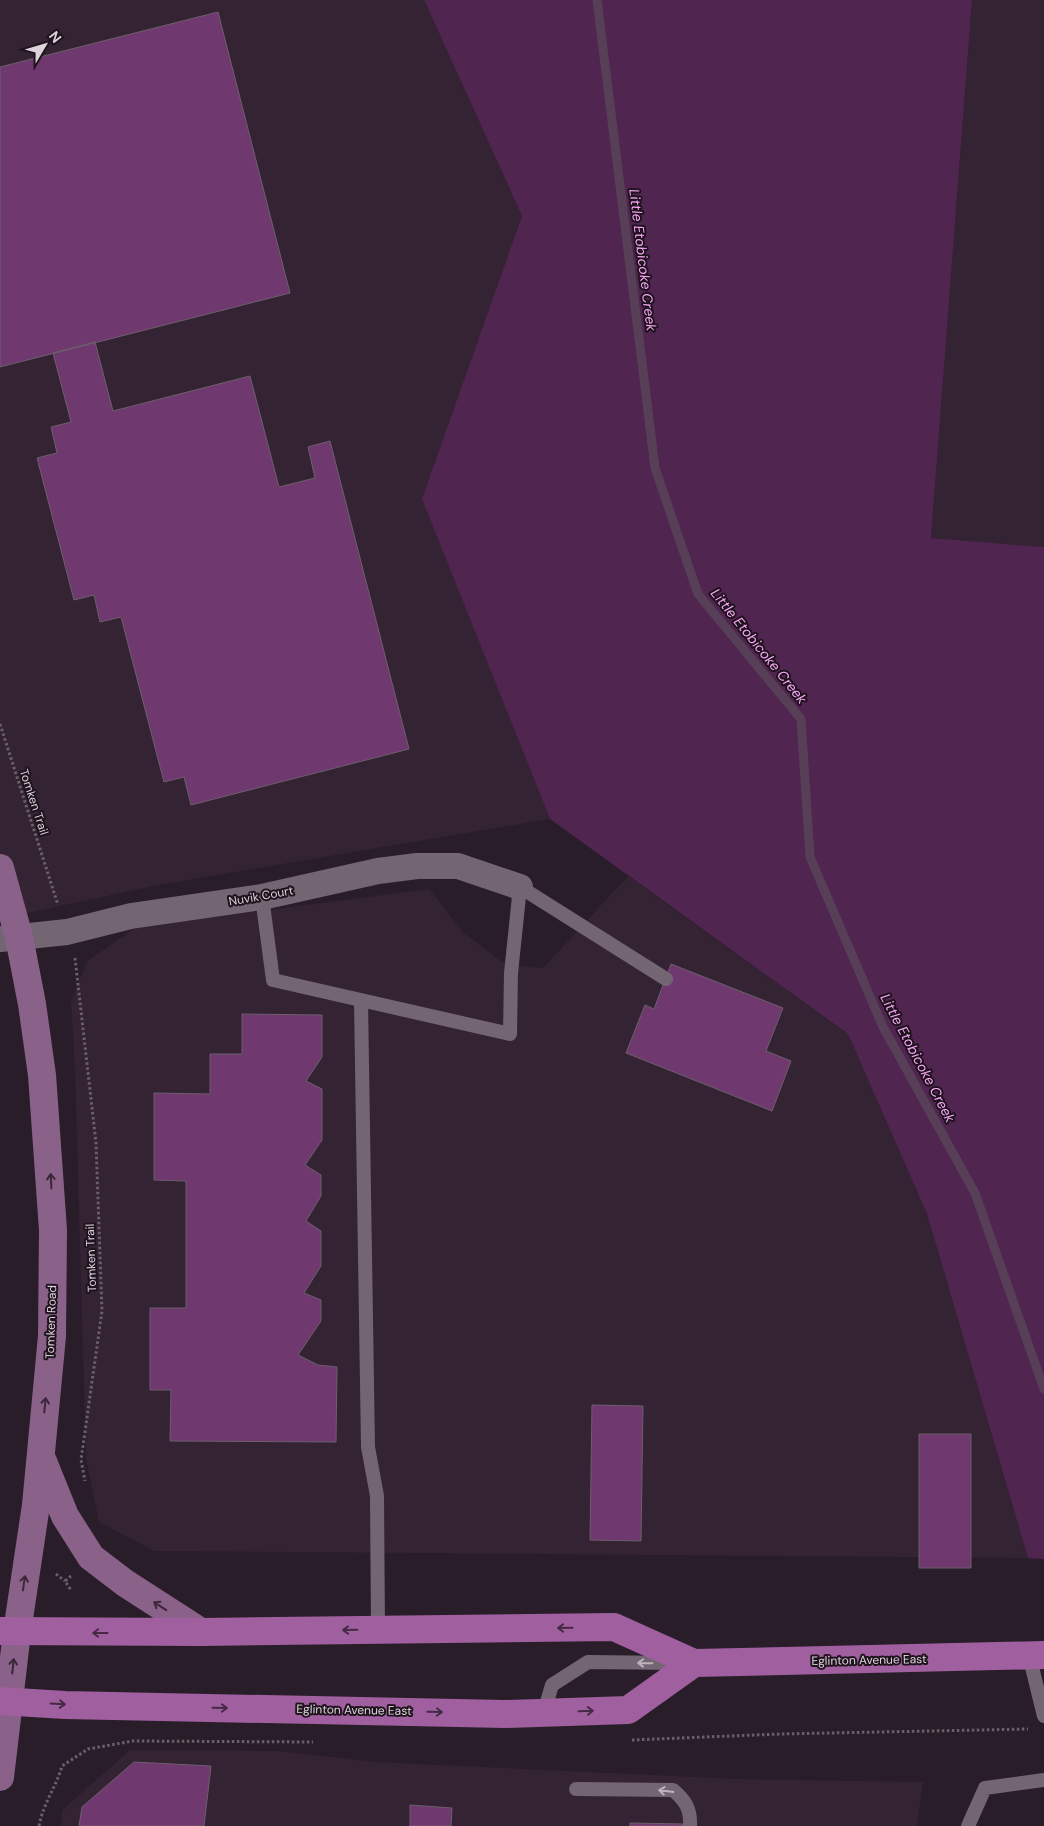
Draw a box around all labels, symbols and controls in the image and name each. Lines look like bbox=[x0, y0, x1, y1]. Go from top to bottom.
north arrow bbox=[20, 20, 70, 70]
text: N bbox=[45, 27, 65, 47]
water label: Little Etobicoke Creek bbox=[625, 188, 661, 333]
water label: Little Etobicoke Creek bbox=[707, 585, 812, 708]
street label: Tomken Trail bbox=[16, 767, 52, 837]
street label: Nuvik Court bbox=[227, 882, 295, 910]
water label: Little Etobicoke Creek bbox=[876, 991, 960, 1126]
one-way arrow bbox=[46, 1173, 55, 1189]
street label: Tomken Trail bbox=[82, 1223, 100, 1293]
street label: Tomken Road bbox=[42, 1285, 60, 1359]
one-way arrow bbox=[40, 1397, 50, 1413]
one-way arrow bbox=[20, 1576, 30, 1592]
one-way arrow bbox=[154, 1601, 168, 1611]
one-way arrow bbox=[558, 1623, 574, 1633]
one-way arrow bbox=[343, 1626, 359, 1635]
one-way arrow bbox=[92, 1628, 108, 1638]
street label: Eglinton Avenue East bbox=[811, 1651, 927, 1669]
one-way arrow bbox=[638, 1658, 654, 1668]
one-way arrow bbox=[8, 1659, 18, 1675]
one-way arrow bbox=[50, 1700, 66, 1709]
street label: Eglinton Avenue East bbox=[296, 1701, 412, 1719]
one-way arrow bbox=[212, 1703, 228, 1712]
one-way arrow bbox=[427, 1707, 443, 1717]
one-way arrow bbox=[578, 1707, 594, 1716]
one-way arrow bbox=[659, 1786, 675, 1796]

